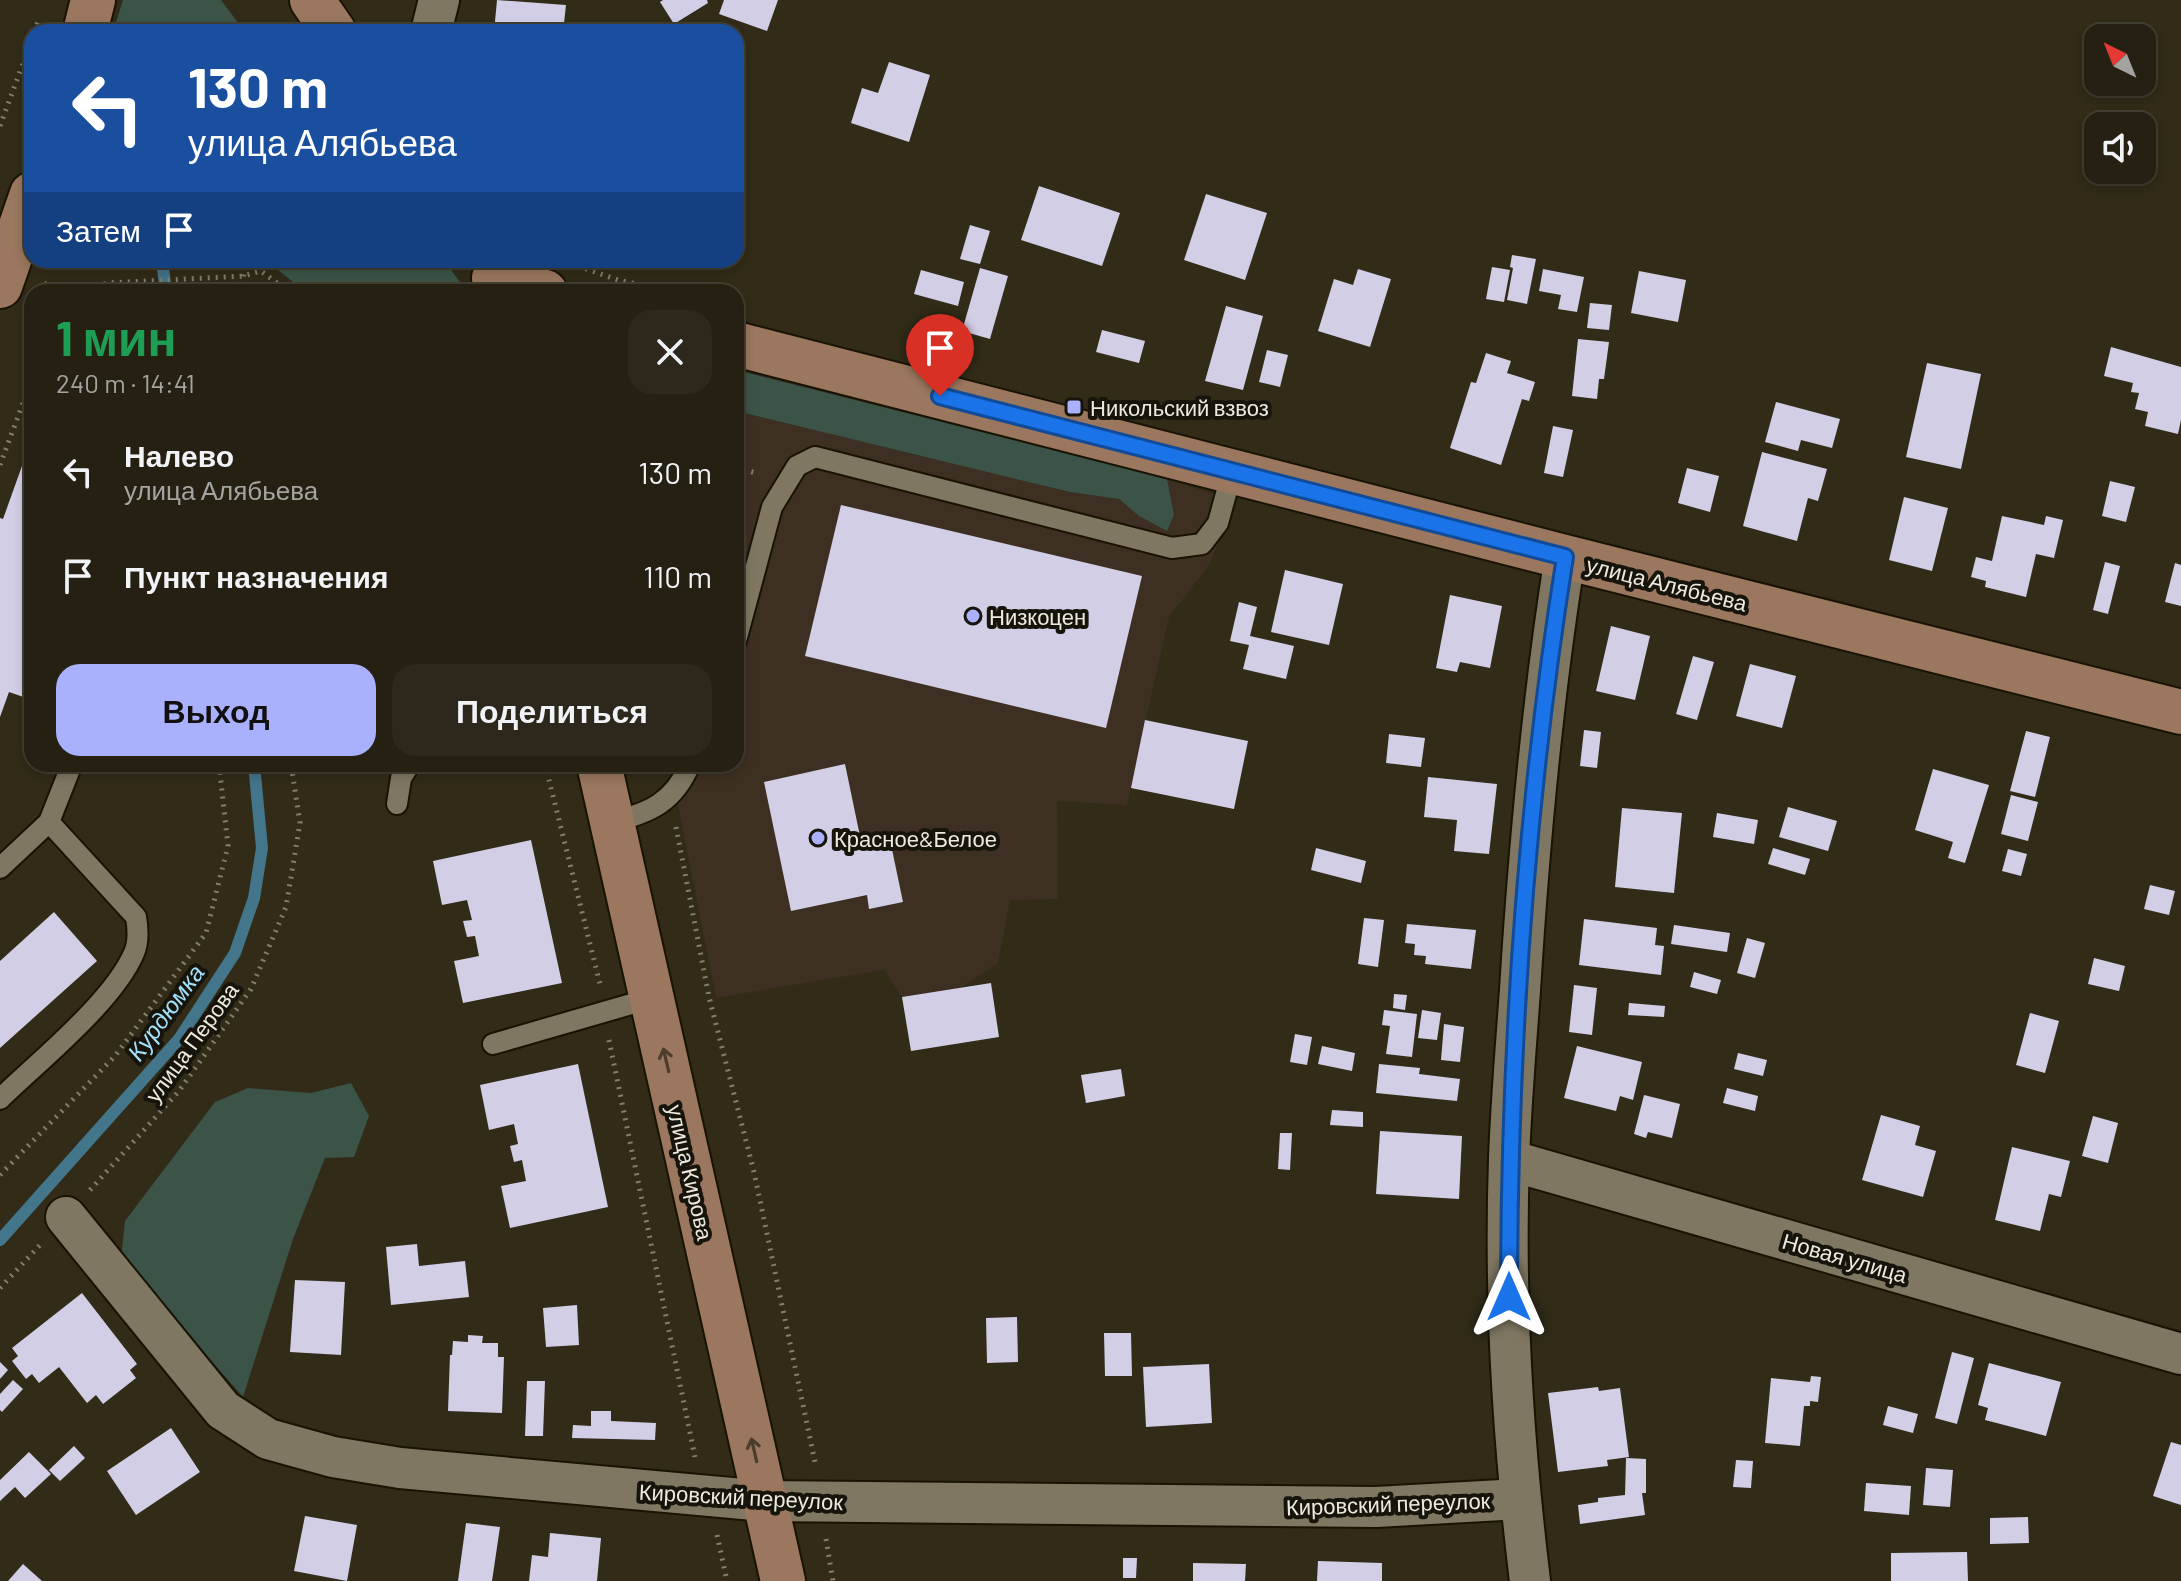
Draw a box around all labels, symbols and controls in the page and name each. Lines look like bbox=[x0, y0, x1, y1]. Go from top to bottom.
north arrow bbox=[2084, 24, 2156, 96]
map controls bbox=[2084, 24, 2156, 184]
text: 130 m bbox=[188, 52, 328, 119]
icon: left bbox=[56, 56, 160, 160]
button: sound bbox=[2084, 112, 2156, 184]
text: улица Алябьева bbox=[188, 120, 457, 163]
icon: arrive bbox=[157, 208, 201, 252]
text: Затем bbox=[56, 212, 141, 248]
text: 1 мин bbox=[56, 308, 177, 366]
button: close bbox=[628, 310, 712, 394]
pin bbox=[906, 314, 974, 396]
icon: arrive bbox=[918, 326, 962, 370]
text: 240 m · 14:41 bbox=[56, 367, 195, 398]
place label: Никольский взвоз bbox=[1090, 394, 1269, 420]
marker: Никольский взвоз bbox=[1065, 398, 1083, 416]
text: Налево bbox=[124, 437, 234, 473]
icon: left bbox=[56, 450, 100, 494]
text: 130 m bbox=[638, 454, 712, 490]
text: улица Алябьева bbox=[124, 474, 318, 505]
street label: улица Алябьева bbox=[1584, 551, 1751, 617]
icon: arrive bbox=[56, 554, 100, 598]
text: Пункт назначения bbox=[124, 558, 388, 594]
text: 110 m bbox=[643, 558, 712, 594]
place label: Низкоцен bbox=[989, 603, 1086, 630]
marker: Низкоцен bbox=[964, 607, 982, 625]
button: Выход bbox=[56, 664, 376, 756]
button: Поделиться bbox=[392, 664, 712, 756]
place label: Красное&Белое bbox=[834, 825, 997, 852]
marker: Красное&Белое bbox=[809, 829, 827, 847]
water label: Курдюмка bbox=[120, 958, 210, 1066]
street label: улица Перова bbox=[139, 977, 244, 1107]
one-way arrow bbox=[658, 1048, 673, 1073]
street label: улица Кирова bbox=[662, 1102, 719, 1243]
street label: Новая улица bbox=[1779, 1227, 1911, 1288]
position arrow bbox=[1467, 1255, 1551, 1339]
one-way arrow bbox=[746, 1438, 761, 1464]
street label: Кировский переулок bbox=[638, 1478, 844, 1515]
street label: Кировский переулок bbox=[1285, 1486, 1491, 1521]

